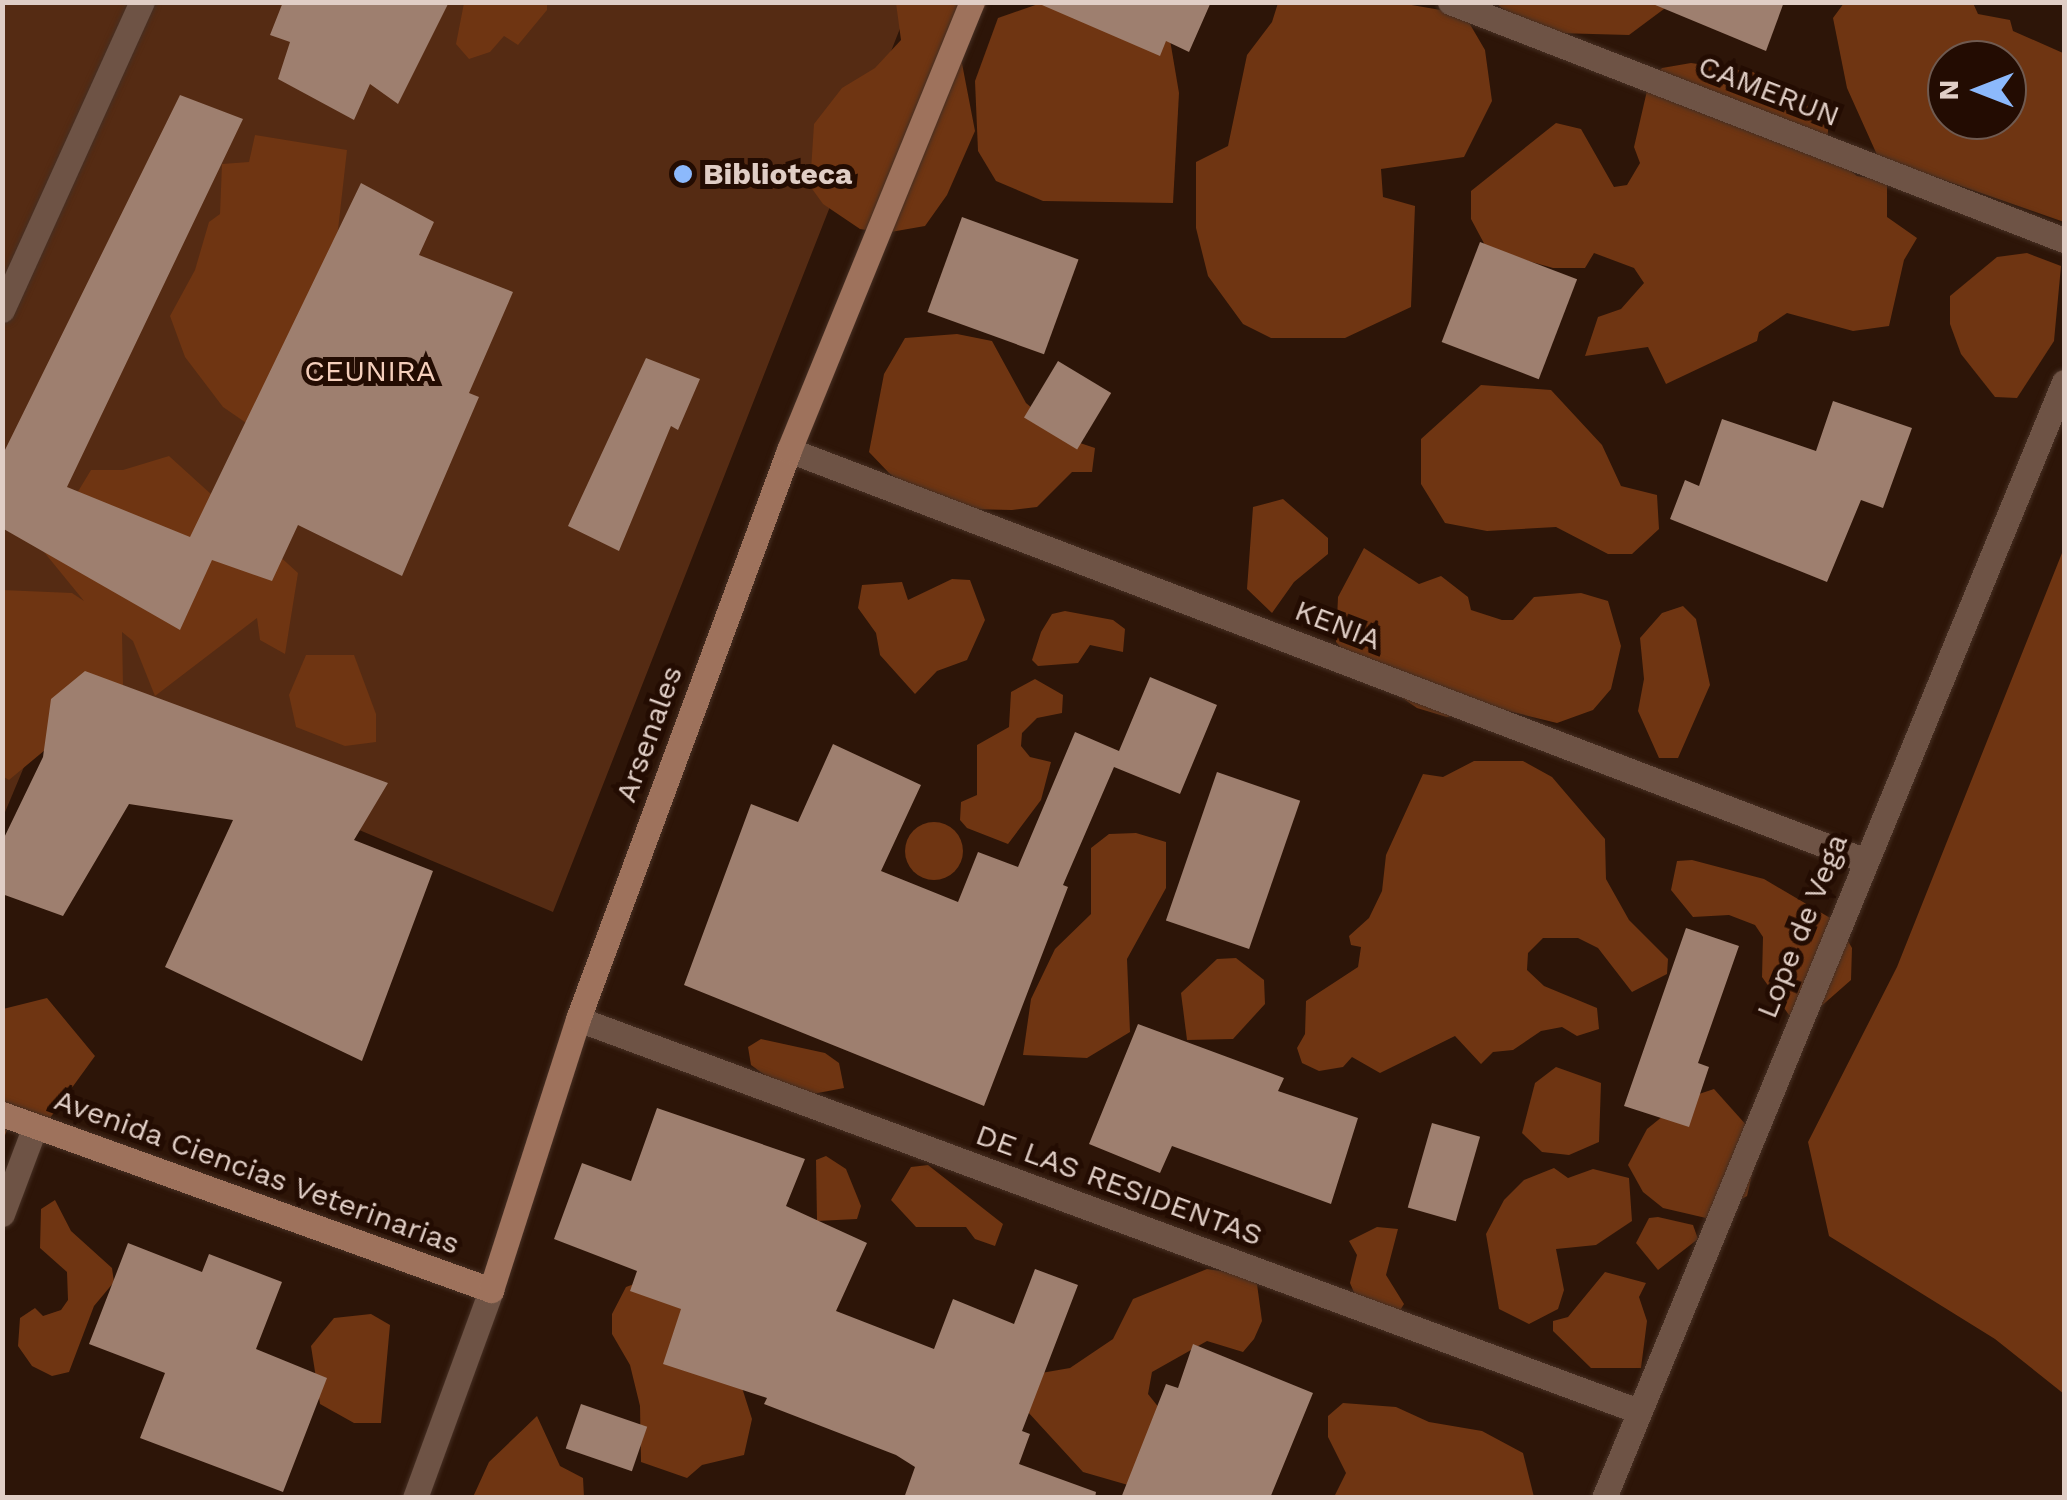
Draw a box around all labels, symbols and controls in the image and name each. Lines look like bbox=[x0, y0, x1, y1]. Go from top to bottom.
north arrow bbox=[1927, 40, 2027, 140]
street label: CAMERUN bbox=[1693, 48, 1845, 134]
text: N bbox=[1932, 80, 1965, 100]
place label: Biblioteca bbox=[703, 156, 852, 192]
marker: Biblioteca bbox=[672, 163, 694, 185]
park label: CEUNIRA bbox=[304, 353, 436, 389]
street label: KENIA bbox=[1290, 592, 1386, 658]
street label: Arsenales bbox=[608, 661, 690, 807]
street label: Lope de Vega bbox=[1749, 828, 1855, 1024]
street label: Avenida Ciencias Veterinarias bbox=[49, 1082, 465, 1262]
street label: DE LAS RESIDENTAS bbox=[971, 1116, 1267, 1254]

